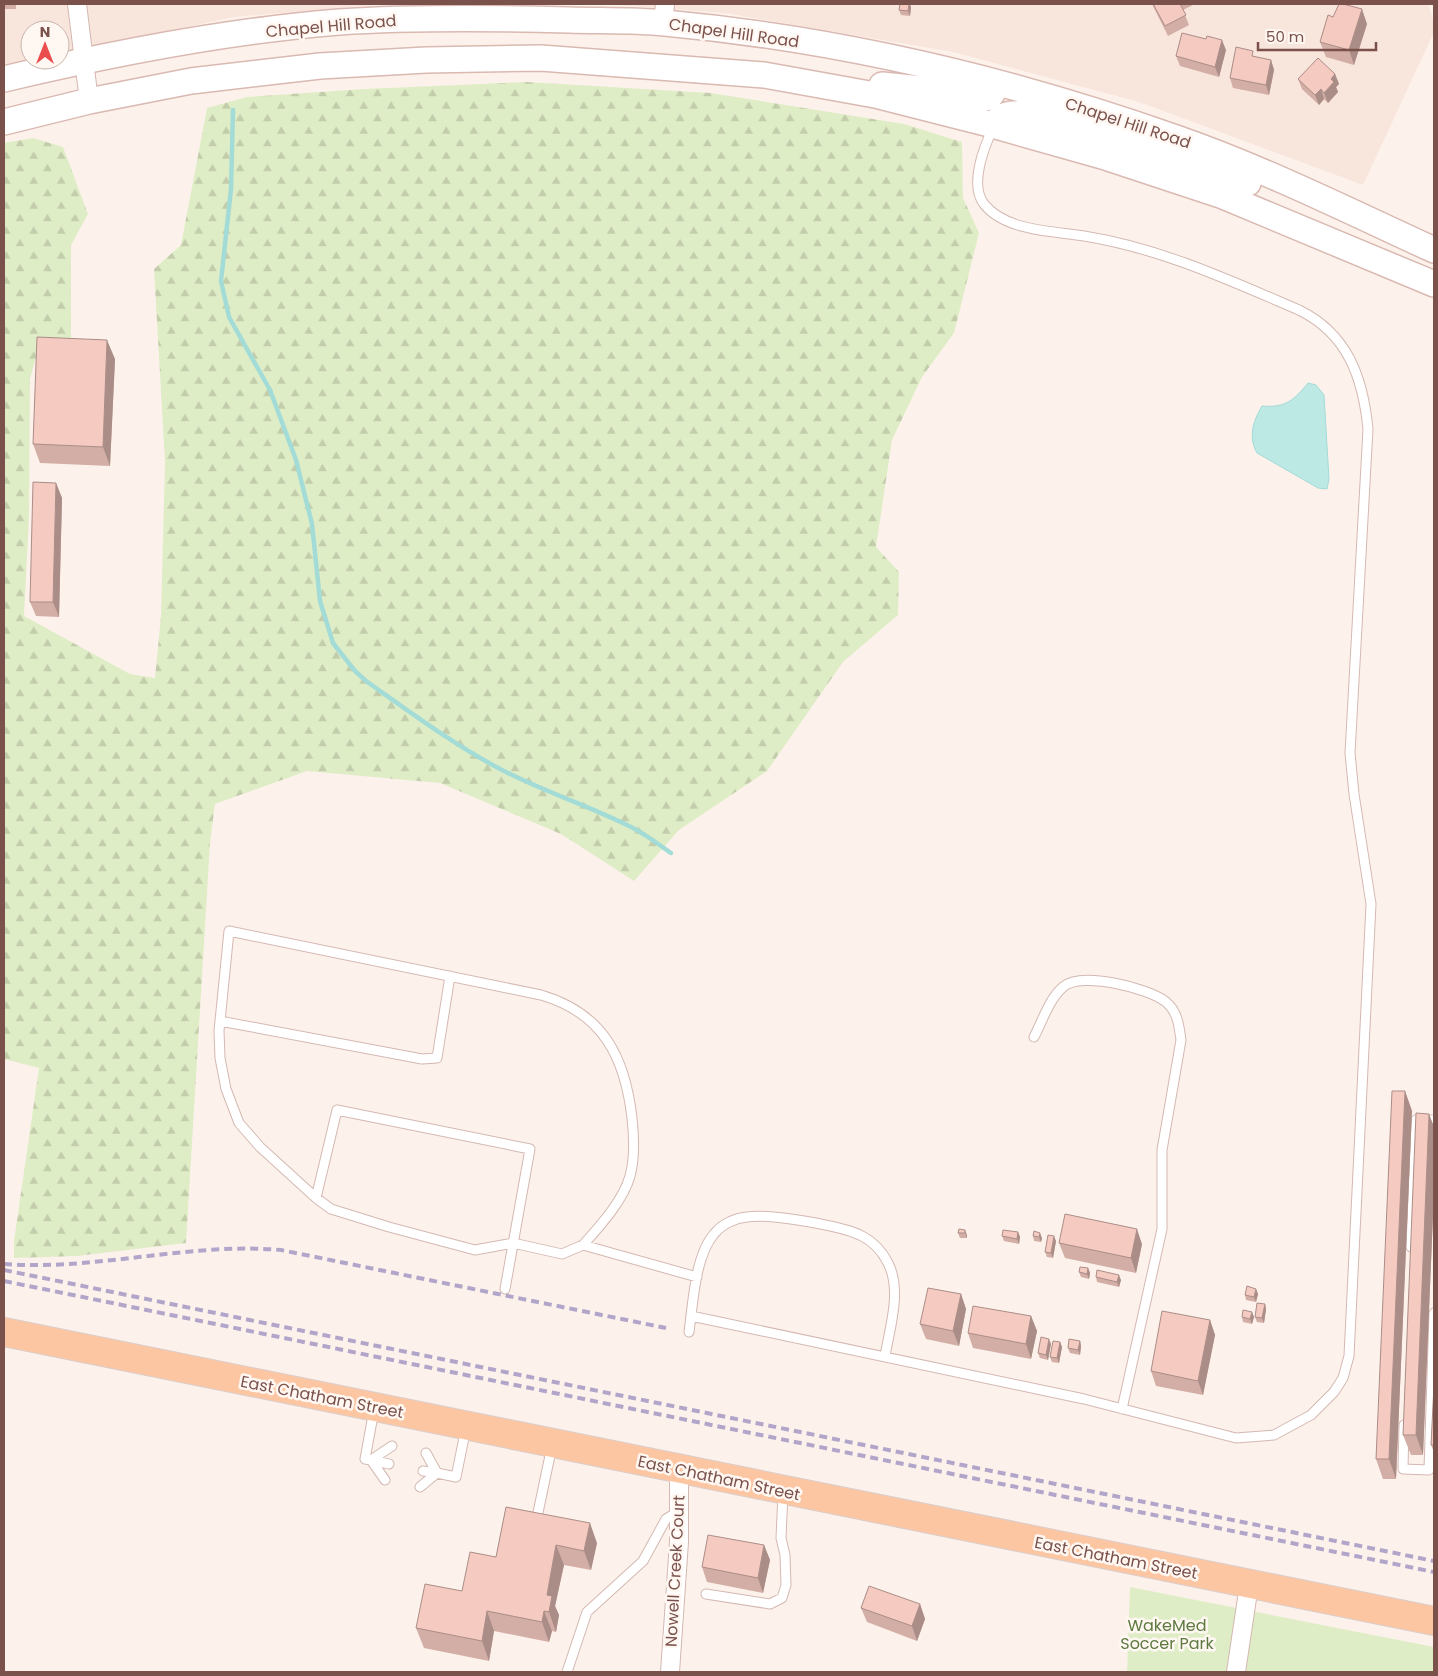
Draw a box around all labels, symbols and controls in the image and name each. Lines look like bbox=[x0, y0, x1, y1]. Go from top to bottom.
street label: Chapel Hill Road bbox=[265, 9, 397, 43]
street label: Chapel Hill Road bbox=[667, 12, 801, 54]
north arrow bbox=[20, 20, 70, 70]
scale bar bbox=[1258, 20, 1376, 52]
text: N bbox=[40, 22, 50, 42]
text: 50 m bbox=[1266, 26, 1304, 47]
street label: Chapel Hill Road bbox=[1062, 92, 1194, 154]
street label: East Chatham Street bbox=[239, 1370, 406, 1424]
street label: East Chatham Street bbox=[636, 1450, 802, 1506]
street label: Nowell Creek Court bbox=[660, 1494, 690, 1647]
street label: East Chatham Street bbox=[1033, 1531, 1200, 1585]
park label: WakeMed Soccer Park bbox=[1120, 1614, 1215, 1655]

